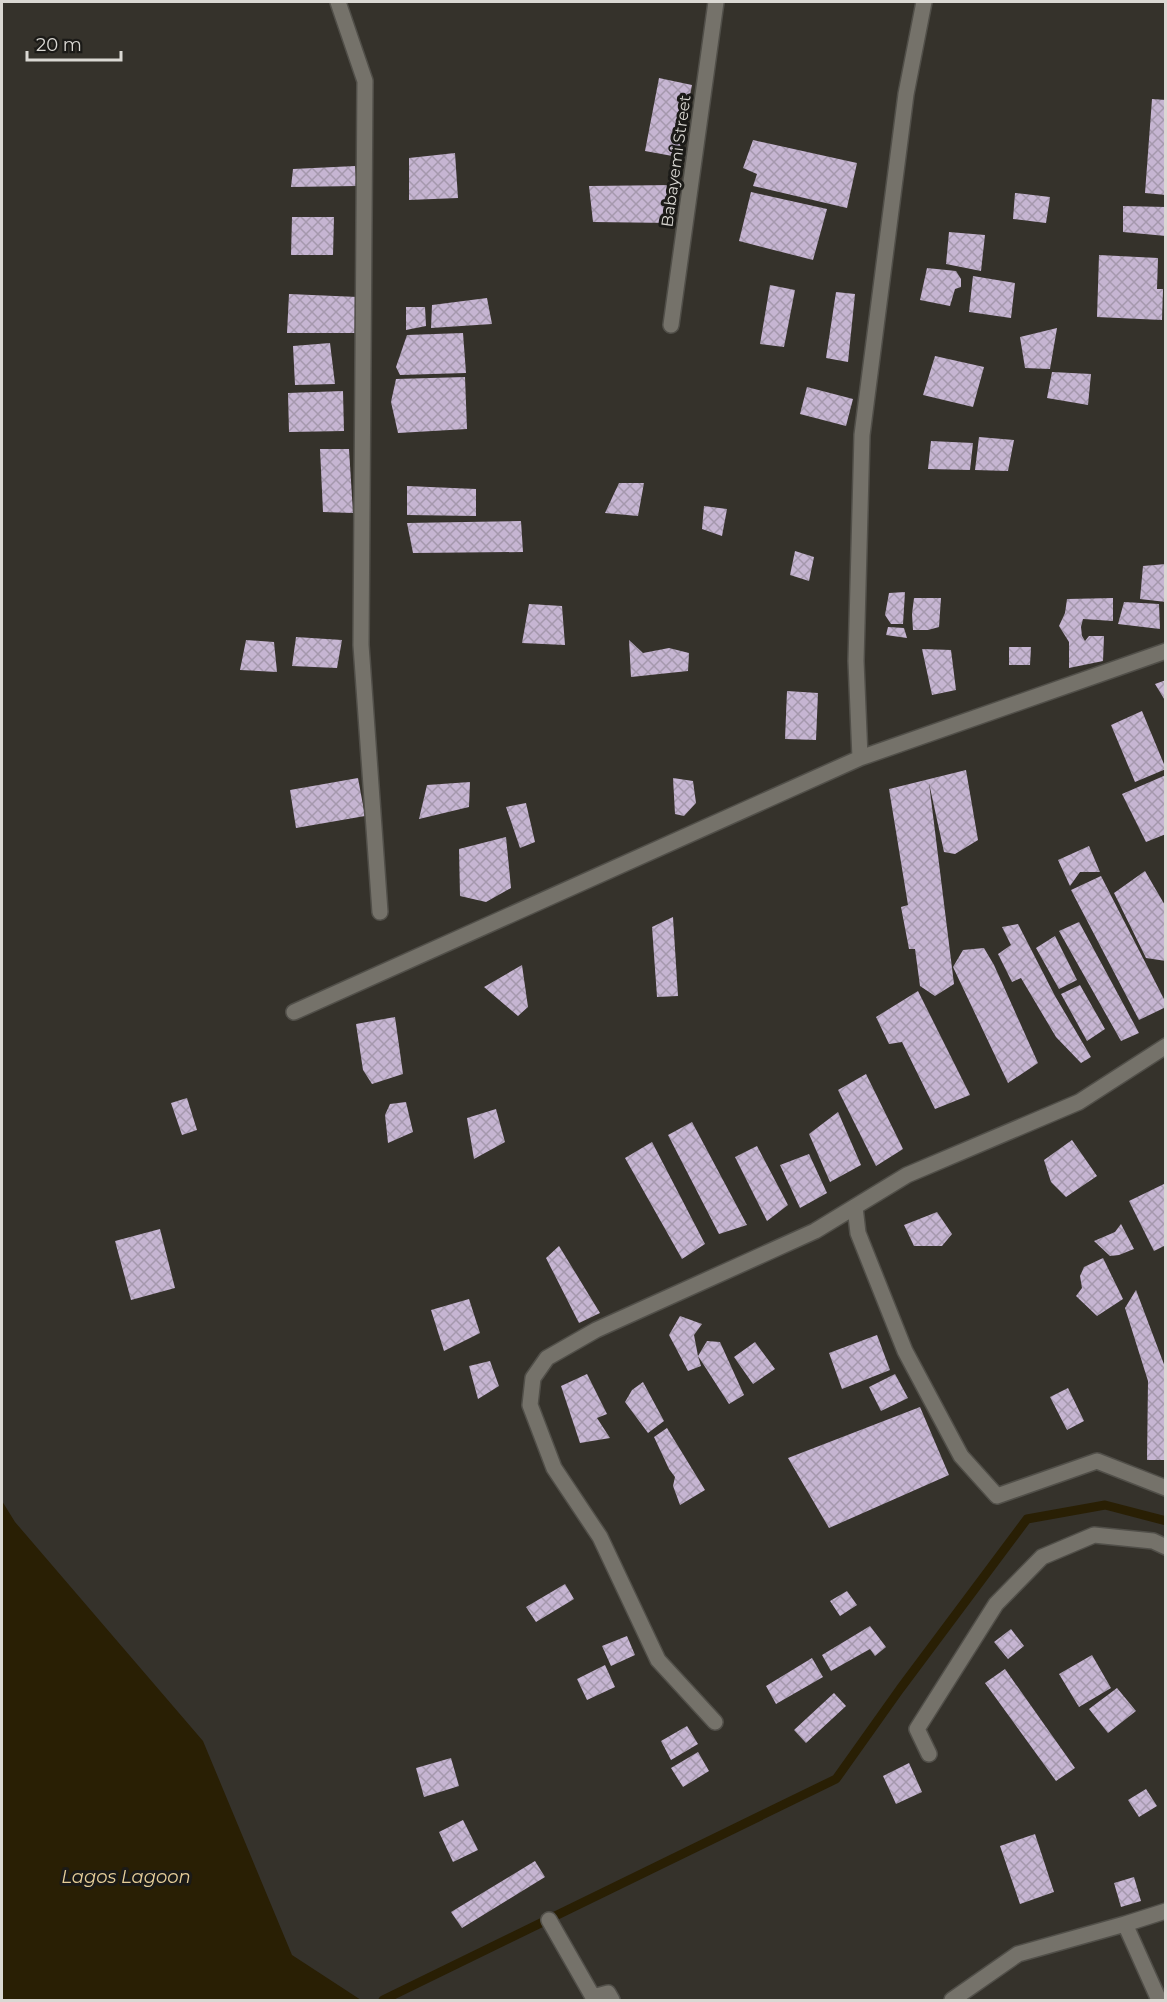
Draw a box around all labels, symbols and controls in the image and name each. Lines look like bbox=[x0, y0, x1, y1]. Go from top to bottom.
scale bar bbox=[27, 24, 122, 62]
text: 20 m bbox=[36, 34, 82, 56]
street label: Babayemi Street bbox=[657, 93, 695, 228]
water label: Lagos Lagoon bbox=[61, 1866, 191, 1888]

